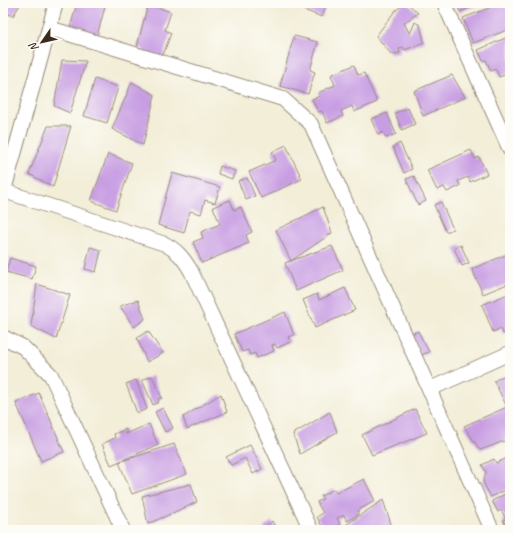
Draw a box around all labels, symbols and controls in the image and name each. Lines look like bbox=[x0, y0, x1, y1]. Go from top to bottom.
north arrow bbox=[22, 22, 62, 62]
text: N bbox=[25, 39, 41, 54]

